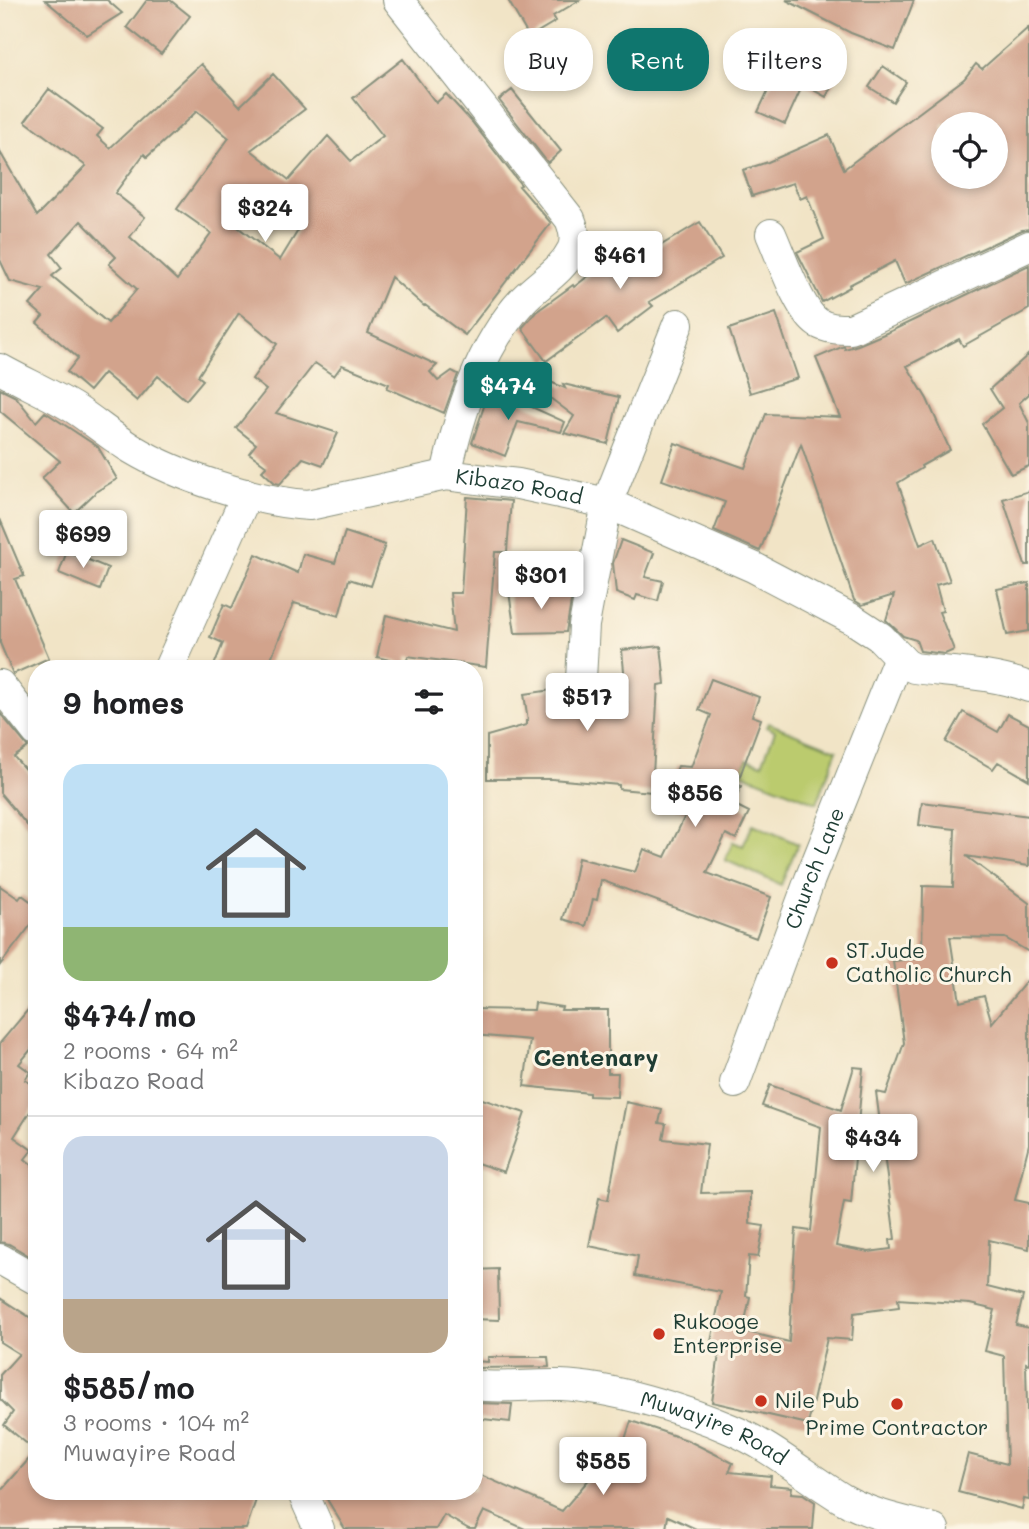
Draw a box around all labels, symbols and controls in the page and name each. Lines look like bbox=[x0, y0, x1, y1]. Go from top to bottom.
chip: Buy bbox=[504, 28, 593, 91]
chip: Rent bbox=[607, 28, 709, 91]
chip: Filters bbox=[723, 28, 847, 91]
map controls bbox=[931, 112, 1008, 189]
button: locate bbox=[931, 112, 1008, 189]
pin: $324 bbox=[224, 184, 306, 244]
text: $324 bbox=[237, 192, 293, 222]
pin: $461 bbox=[579, 232, 661, 291]
text: $461 bbox=[594, 239, 646, 269]
pin: $474 bbox=[467, 362, 549, 422]
text: $474 bbox=[480, 370, 536, 400]
street label: Kibazo Road bbox=[454, 461, 586, 510]
pin: $699 bbox=[42, 510, 124, 570]
text: $699 bbox=[55, 518, 111, 548]
pin: $301 bbox=[500, 552, 582, 611]
text: $301 bbox=[515, 559, 568, 589]
pin: $517 bbox=[546, 674, 628, 733]
text: $517 bbox=[562, 681, 612, 711]
text: 9 homes bbox=[63, 682, 184, 722]
icon: filters bbox=[410, 683, 448, 721]
pin: $856 bbox=[654, 770, 736, 829]
text: $856 bbox=[667, 777, 723, 807]
street label: Church Lane bbox=[778, 803, 849, 933]
icon: home bbox=[193, 810, 319, 936]
place label: ST.Jude Catholic Church bbox=[846, 936, 1011, 987]
marker: ST.Jude Catholic Church bbox=[824, 955, 840, 971]
text: $474/mo bbox=[63, 995, 196, 1035]
text: 2 rooms · 64 m² bbox=[63, 1035, 238, 1065]
district label: Centenary bbox=[534, 1041, 658, 1072]
text: Kibazo Road bbox=[63, 1065, 204, 1095]
pin: $434 bbox=[832, 1114, 914, 1174]
text: $434 bbox=[844, 1122, 902, 1152]
icon: home bbox=[193, 1182, 319, 1308]
place label: Rukooge Enterprise bbox=[673, 1307, 783, 1358]
marker: Rukooge Enterprise bbox=[651, 1326, 667, 1342]
text: $585/mo bbox=[63, 1367, 195, 1407]
street label: Muwayire Road bbox=[638, 1384, 793, 1470]
place label: Nile Pub bbox=[775, 1386, 860, 1413]
marker: Nile Pub bbox=[753, 1393, 769, 1409]
marker: Prime Contractor bbox=[889, 1396, 905, 1412]
text: 3 rooms · 104 m² bbox=[63, 1407, 249, 1437]
place label: Prime Contractor bbox=[806, 1413, 988, 1440]
text: Muwayire Road bbox=[63, 1437, 236, 1467]
pin: $585 bbox=[562, 1438, 644, 1497]
text: $585 bbox=[575, 1445, 631, 1475]

